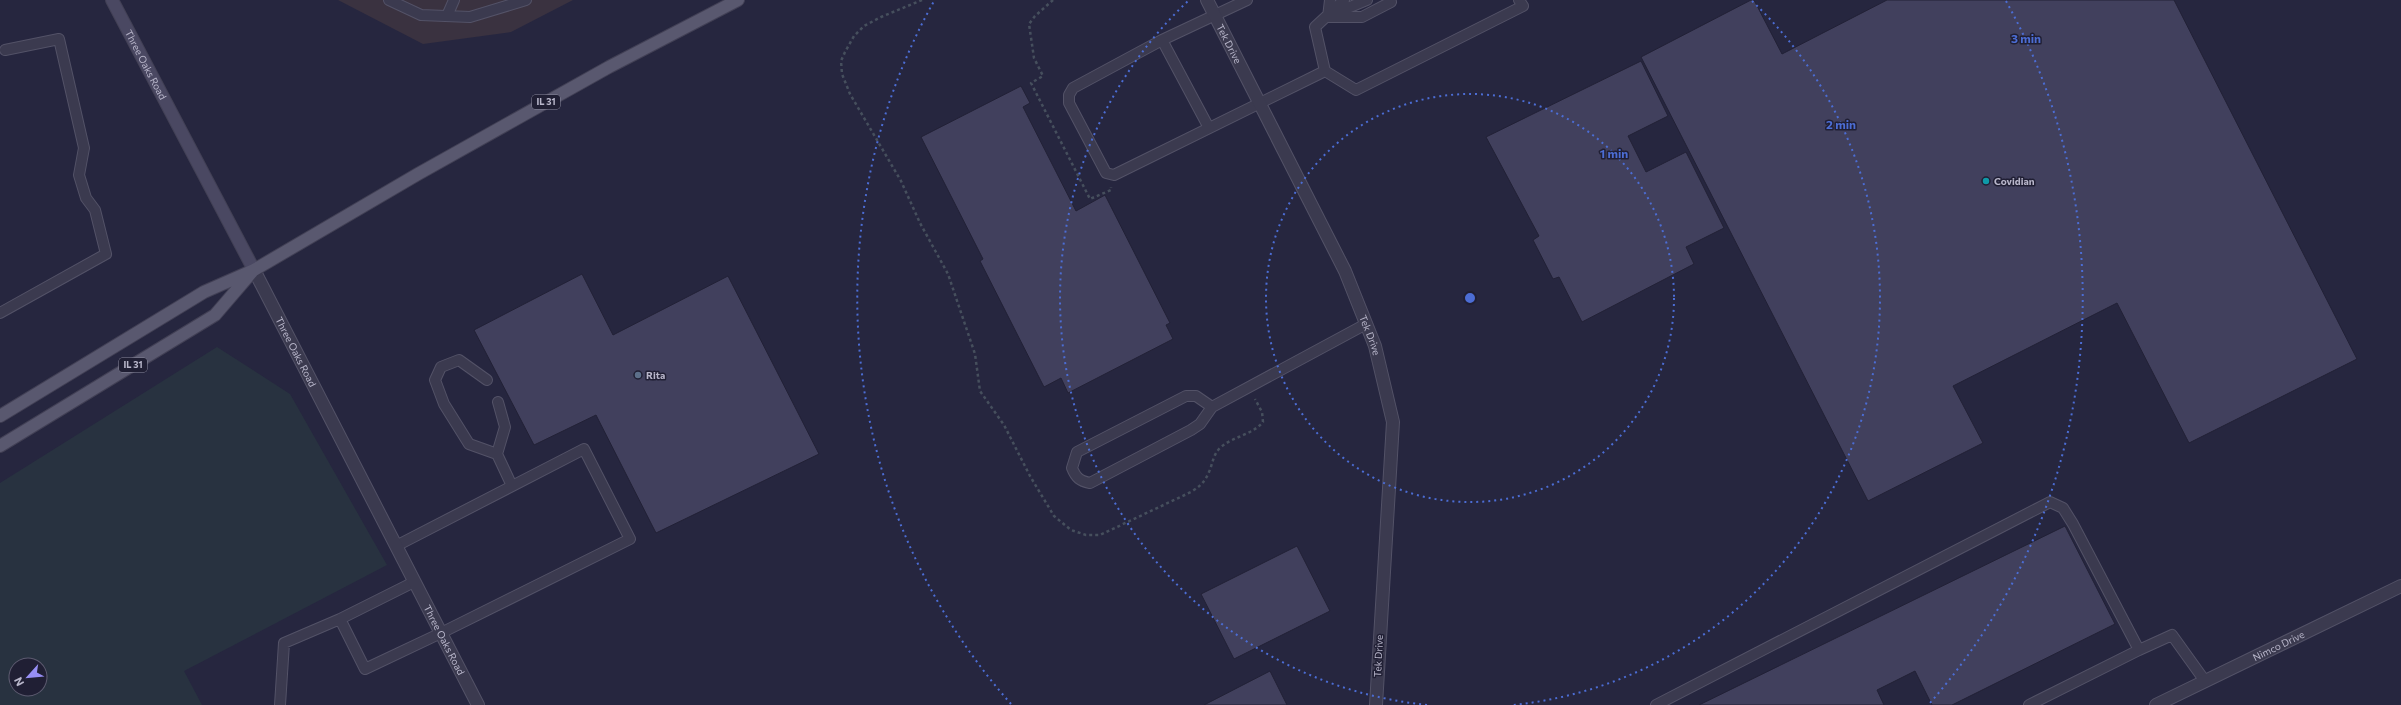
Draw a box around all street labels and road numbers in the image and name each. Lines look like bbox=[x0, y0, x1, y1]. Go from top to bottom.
street label: Tek Drive bbox=[1214, 22, 1244, 65]
street label: Three Oaks Road bbox=[123, 28, 169, 102]
road number: IL 31 bbox=[532, 95, 560, 109]
street label: Tek Drive bbox=[1357, 313, 1383, 356]
street label: Three Oaks Road bbox=[273, 315, 319, 389]
road number: IL 31 bbox=[119, 358, 147, 372]
street label: Three Oaks Road bbox=[421, 603, 468, 677]
street label: Nimco Drive bbox=[2251, 628, 2306, 663]
street label: Tek Drive bbox=[1371, 635, 1385, 677]

